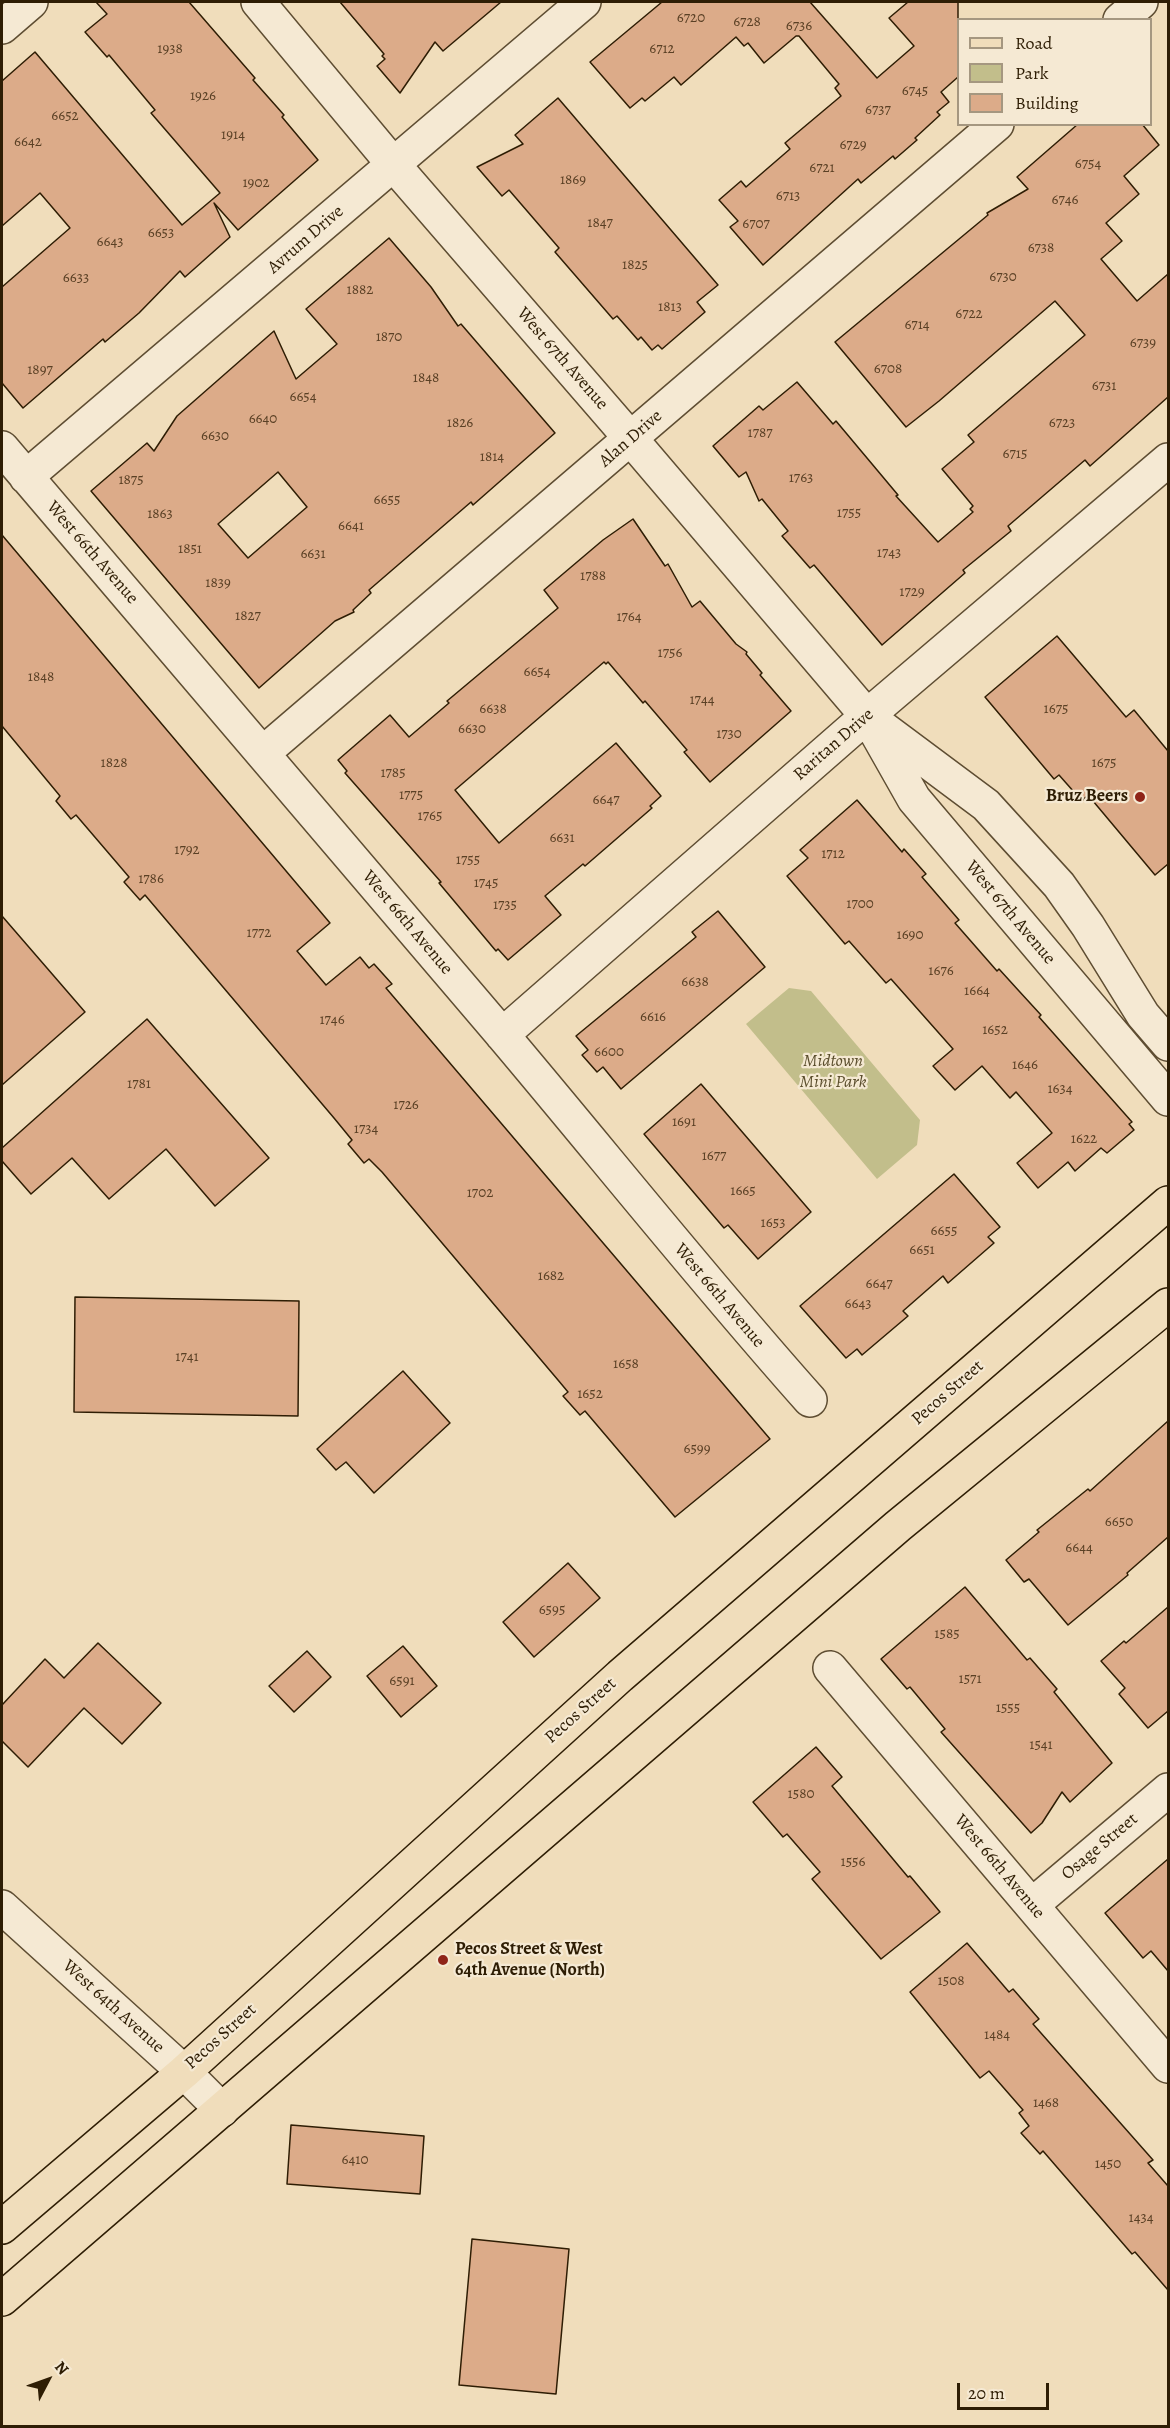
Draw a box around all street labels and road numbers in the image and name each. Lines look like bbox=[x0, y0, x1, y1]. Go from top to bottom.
street label: Avrum Drive bbox=[264, 201, 348, 279]
street label: West 67th Avenue bbox=[512, 303, 612, 415]
street label: Alan Drive bbox=[595, 406, 667, 472]
street label: West 66th Avenue bbox=[41, 497, 143, 609]
street label: Raritan Drive bbox=[789, 704, 879, 786]
street label: West 67th Avenue bbox=[960, 857, 1060, 969]
street label: West 66th Avenue bbox=[357, 866, 457, 980]
street label: West 66th Avenue bbox=[669, 1239, 769, 1353]
street label: Pecos Street bbox=[907, 1356, 989, 1430]
street label: Pecos Street bbox=[541, 1673, 621, 1749]
street label: Osage Street bbox=[1057, 1809, 1143, 1885]
street label: West 66th Avenue bbox=[949, 1810, 1049, 1924]
street label: West 64th Avenue bbox=[58, 1956, 168, 2058]
street label: Pecos Street bbox=[181, 1999, 261, 2075]

